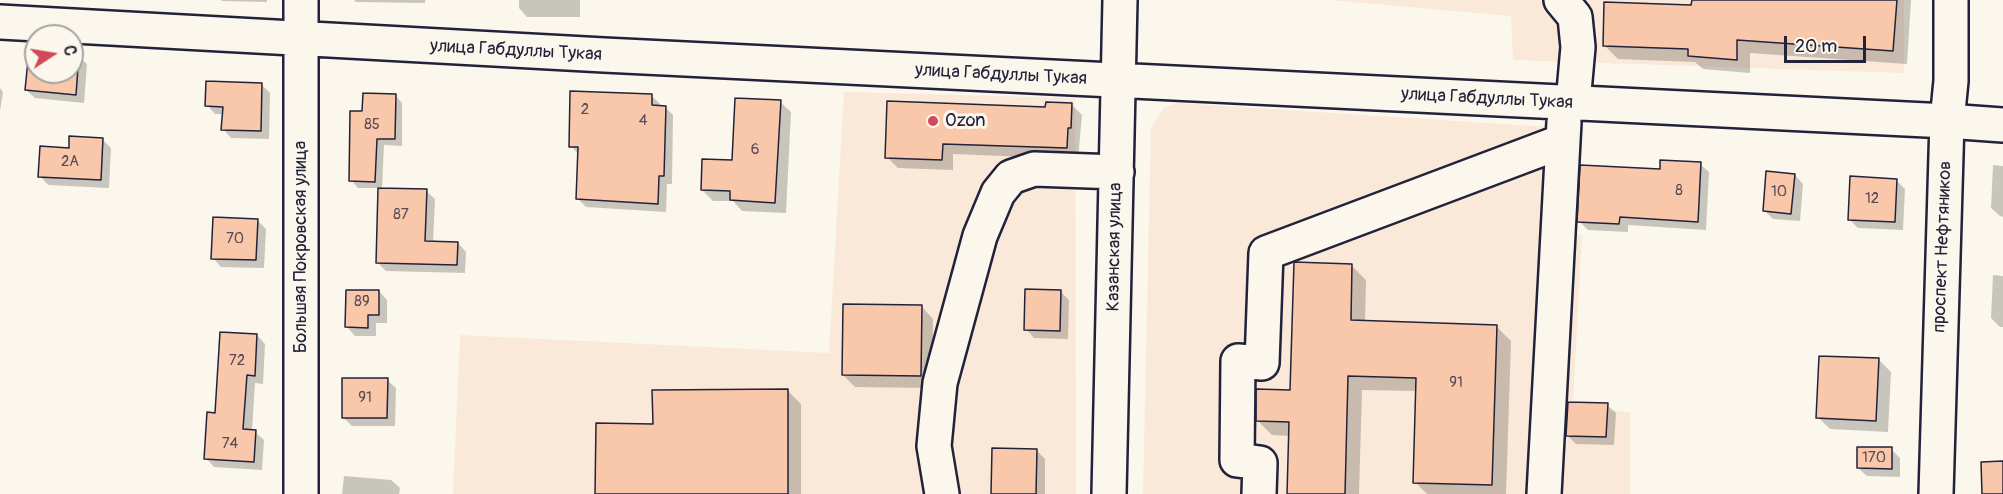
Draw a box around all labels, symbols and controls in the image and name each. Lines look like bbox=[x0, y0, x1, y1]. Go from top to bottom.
north arrow bbox=[24, 24, 84, 84]
scale bar bbox=[1787, 24, 1870, 62]
text: 20 m bbox=[1795, 35, 1837, 58]
street label: улица Габдуллы Тукая bbox=[429, 36, 603, 66]
text: С bbox=[59, 44, 80, 58]
street label: улица Габдуллы Тукая bbox=[914, 60, 1088, 90]
street label: улица Габдуллы Тукая bbox=[1400, 84, 1574, 114]
house number: 2 bbox=[581, 101, 589, 119]
place label: Ozon bbox=[945, 110, 985, 132]
house number: 4 bbox=[639, 112, 647, 130]
marker: Ozon bbox=[926, 114, 940, 128]
house number: 85 bbox=[364, 116, 380, 134]
street label: Большая Покровская улица bbox=[290, 141, 312, 353]
house number: 6 bbox=[751, 141, 759, 159]
house number: 2А bbox=[61, 153, 79, 171]
street label: проспект Нефтяников bbox=[1929, 161, 1957, 333]
street label: Казанская улица bbox=[1103, 182, 1127, 312]
house number: 8 bbox=[1675, 182, 1683, 200]
house number: 10 bbox=[1771, 183, 1787, 201]
house number: 12 bbox=[1865, 190, 1879, 208]
house number: 87 bbox=[393, 206, 409, 224]
house number: 70 bbox=[226, 230, 244, 248]
house number: 89 bbox=[354, 293, 370, 311]
house number: 72 bbox=[229, 352, 245, 370]
house number: 91 bbox=[1449, 374, 1463, 392]
house number: 91 bbox=[358, 389, 372, 407]
house number: 74 bbox=[222, 435, 238, 453]
house number: 170 bbox=[1862, 449, 1886, 467]

